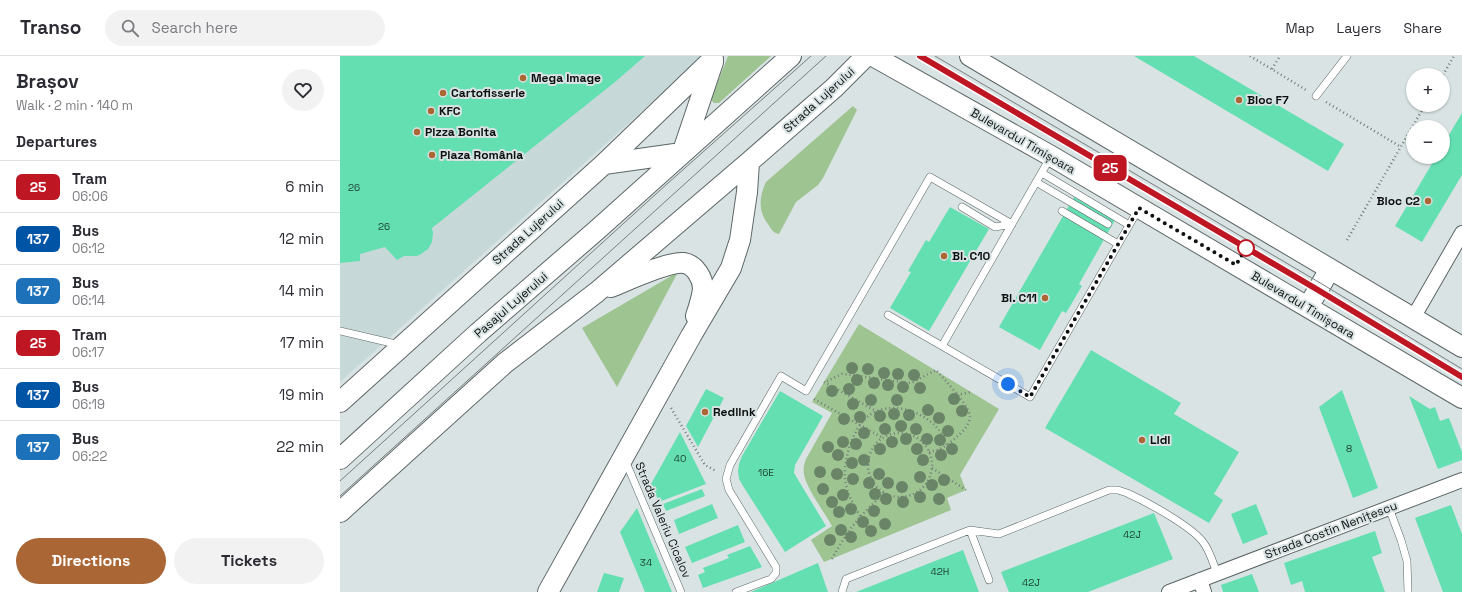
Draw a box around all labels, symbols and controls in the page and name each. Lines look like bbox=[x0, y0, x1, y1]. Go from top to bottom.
search box bbox=[105, 10, 385, 46]
text: Transo bbox=[20, 15, 81, 40]
icon: search bbox=[119, 17, 141, 39]
text: Search here bbox=[151, 18, 238, 37]
text: Map bbox=[1285, 19, 1315, 37]
text: Layers bbox=[1337, 19, 1381, 37]
text: Share bbox=[1403, 19, 1442, 37]
street label: Strada Lujerului bbox=[780, 64, 858, 136]
map controls bbox=[1406, 68, 1450, 164]
button: + bbox=[1406, 68, 1450, 112]
text: Brașov bbox=[16, 69, 79, 94]
button: heart bbox=[282, 69, 324, 111]
place label: Mega Image bbox=[531, 70, 601, 86]
marker: Mega Image bbox=[518, 73, 528, 83]
place label: Cartofisserie bbox=[451, 85, 525, 101]
marker: Cartofisserie bbox=[438, 88, 448, 98]
place label: Bloc F7 bbox=[1247, 92, 1289, 108]
marker: Bloc F7 bbox=[1234, 95, 1244, 105]
text: Walk · 2 min · 140 m bbox=[16, 97, 133, 114]
place label: KFC bbox=[439, 103, 461, 119]
street label: Bulevardul Timișoara bbox=[968, 104, 1078, 178]
marker: KFC bbox=[426, 106, 436, 116]
button: − bbox=[1406, 120, 1450, 164]
place label: Pizza Bonita bbox=[425, 124, 496, 140]
marker: Pizza Bonita bbox=[412, 127, 422, 137]
text: Departures bbox=[16, 132, 97, 151]
place label: Plaza România bbox=[440, 147, 523, 163]
marker: Plaza România bbox=[427, 150, 437, 160]
line badge: 25 bbox=[1092, 155, 1128, 181]
text: 25 bbox=[1102, 159, 1118, 177]
text: Tram bbox=[72, 169, 107, 188]
text: 6 min bbox=[285, 177, 324, 196]
text: 25 bbox=[30, 178, 46, 196]
house number: 26 bbox=[348, 181, 360, 194]
text: 06:06 bbox=[72, 188, 108, 205]
place label: Bloc C2 bbox=[1377, 193, 1420, 209]
street label: Strada Lujerului bbox=[489, 196, 567, 268]
marker: Bloc C2 bbox=[1423, 196, 1433, 206]
house number: 26 bbox=[378, 220, 390, 233]
text: Bus bbox=[72, 221, 99, 240]
text: 12 min bbox=[279, 229, 324, 248]
text: 137 bbox=[27, 230, 49, 248]
unlabelled marker bbox=[1237, 239, 1255, 257]
text: 06:12 bbox=[72, 240, 105, 257]
place label: Bl. C10 bbox=[952, 248, 991, 264]
marker: Bl. C10 bbox=[939, 251, 949, 261]
street label: Bulevardul Timișoara bbox=[1248, 268, 1358, 342]
street label: Pasajul Lujerului bbox=[471, 269, 551, 341]
text: Bus bbox=[72, 273, 99, 292]
text: 14 min bbox=[279, 281, 324, 300]
text: 137 bbox=[27, 282, 49, 300]
place label: Bl. C11 bbox=[1001, 290, 1037, 306]
text: 06:14 bbox=[72, 292, 105, 309]
marker: Bl. C11 bbox=[1040, 293, 1050, 303]
text: Tram bbox=[72, 325, 107, 344]
text: 17 min bbox=[280, 333, 324, 352]
text: 25 bbox=[30, 334, 46, 352]
text: 06:17 bbox=[72, 344, 104, 361]
your location bbox=[998, 374, 1018, 394]
text: Bus bbox=[72, 377, 99, 396]
text: 19 min bbox=[279, 385, 324, 404]
text: 137 bbox=[27, 386, 49, 404]
text: 06:19 bbox=[72, 396, 105, 413]
place label: Redlink bbox=[713, 404, 756, 420]
marker: Redlink bbox=[700, 407, 710, 417]
text: Bus bbox=[72, 429, 99, 448]
place label: Lidl bbox=[1150, 432, 1171, 448]
marker: Lidl bbox=[1137, 435, 1147, 445]
text: 22 min bbox=[276, 437, 324, 456]
text: 137 bbox=[27, 438, 49, 456]
house number: 8 bbox=[1346, 442, 1352, 455]
text: 06:22 bbox=[72, 448, 107, 465]
house number: 40 bbox=[674, 452, 686, 465]
street label: Strada Valeriu Cicalov bbox=[631, 460, 695, 581]
house number: 16E bbox=[758, 466, 774, 479]
street label: Strada Costin Nenițescu bbox=[1263, 497, 1399, 563]
house number: 42J bbox=[1123, 528, 1141, 541]
button: Directions bbox=[16, 538, 166, 584]
button: Tickets bbox=[174, 538, 324, 584]
house number: 34 bbox=[640, 556, 652, 569]
house number: 42H bbox=[931, 565, 949, 578]
house number: 42J bbox=[1022, 576, 1040, 589]

